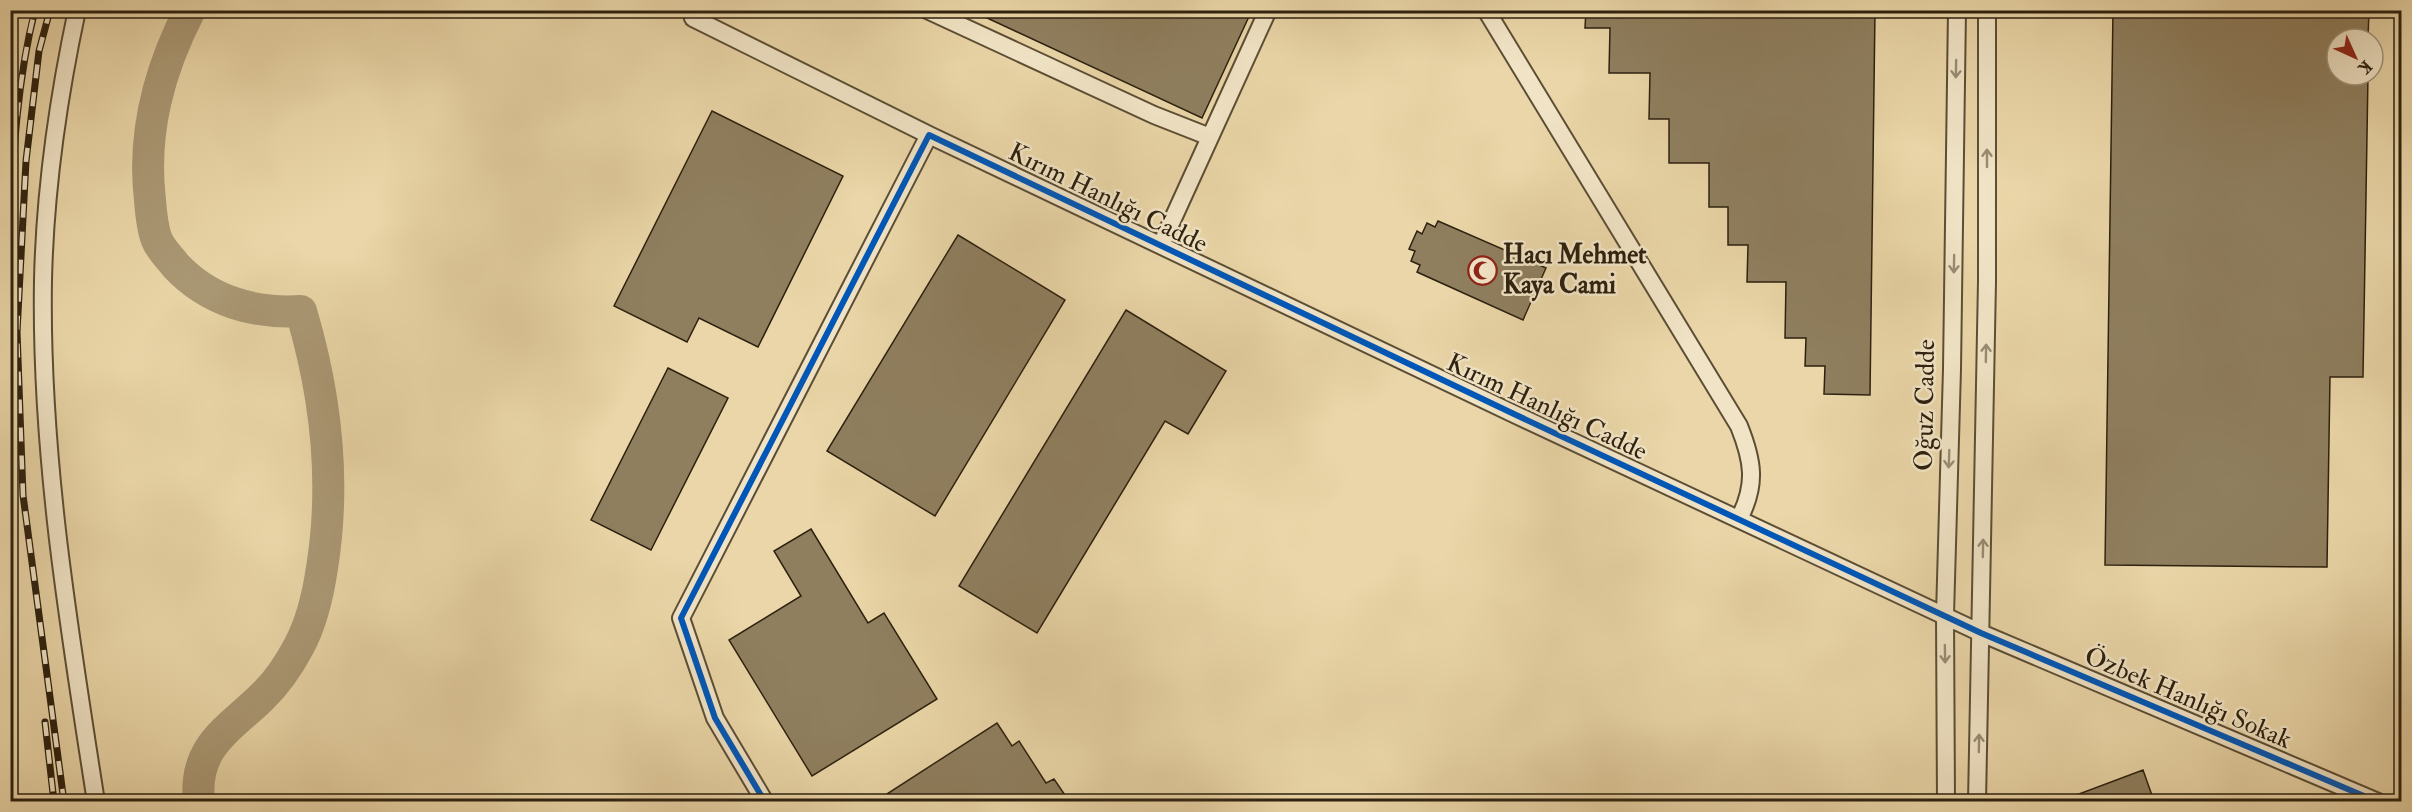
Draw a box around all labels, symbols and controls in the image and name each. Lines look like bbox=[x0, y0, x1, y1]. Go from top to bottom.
north arrow bbox=[2325, 27, 2385, 87]
text: K bbox=[2353, 56, 2376, 79]
one-way arrow bbox=[1950, 58, 1962, 78]
street label: Kırım Hanlığı Cadde bbox=[1003, 136, 1213, 260]
one-way arrow bbox=[1981, 149, 1993, 169]
place label: Hacı Mehmet Kaya Cami bbox=[1503, 239, 1647, 302]
one-way arrow bbox=[1948, 253, 1959, 273]
mosque icon: Hacı Mehmet Kaya Cami bbox=[1466, 254, 1498, 286]
street label: Oğuz Cadde bbox=[1908, 339, 1942, 471]
one-way arrow bbox=[1980, 344, 1992, 364]
street label: Kırım Hanlığı Cadde bbox=[1442, 347, 1652, 468]
one-way arrow bbox=[1944, 448, 1955, 468]
one-way arrow bbox=[1977, 539, 1989, 559]
street label: Özbek Hanlığı Sokak bbox=[2080, 639, 2297, 756]
one-way arrow bbox=[1939, 643, 1951, 663]
one-way arrow bbox=[1973, 734, 1985, 754]

